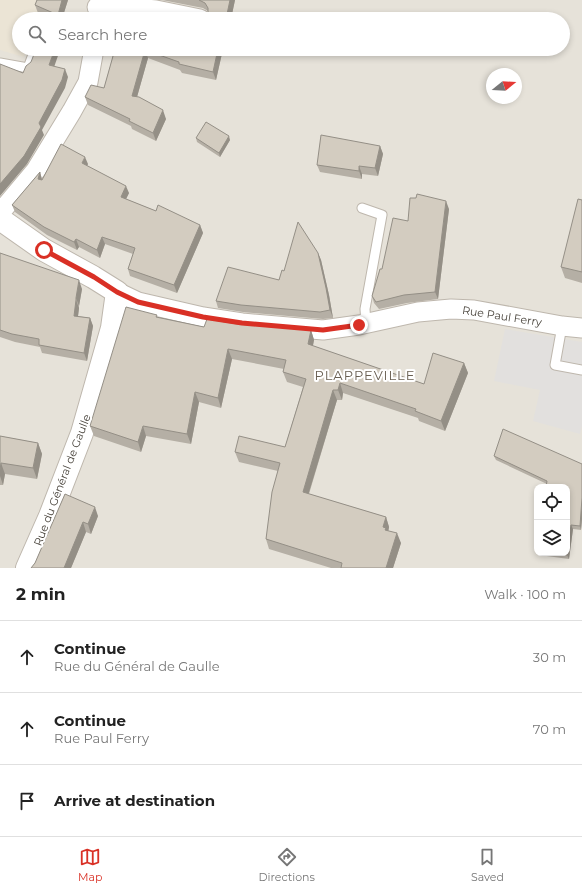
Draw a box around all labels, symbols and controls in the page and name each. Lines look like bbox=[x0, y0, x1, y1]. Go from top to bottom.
search box bbox=[12, 12, 570, 56]
icon: search bbox=[26, 23, 48, 45]
text: Search here bbox=[58, 25, 147, 44]
north arrow bbox=[486, 68, 522, 104]
route start bbox=[35, 241, 53, 259]
street label: Rue Paul Ferry bbox=[461, 303, 543, 329]
route end bbox=[350, 316, 368, 334]
district label: PLAPPEVILLE bbox=[315, 367, 415, 383]
street label: Rue du Général de Gaulle bbox=[30, 412, 94, 548]
map controls bbox=[534, 484, 570, 556]
button: locate bbox=[534, 484, 570, 520]
button: layers bbox=[534, 520, 570, 556]
text: 2 min bbox=[16, 584, 66, 604]
text: Walk · 100 m bbox=[484, 586, 566, 602]
text: Continue bbox=[54, 639, 126, 658]
icon: ahead bbox=[16, 646, 38, 668]
text: 30 m bbox=[533, 649, 566, 665]
text: Rue du Général de Gaulle bbox=[54, 658, 220, 674]
text: Continue bbox=[54, 711, 126, 730]
icon: ahead bbox=[16, 718, 38, 740]
text: 70 m bbox=[533, 721, 566, 737]
text: Rue Paul Ferry bbox=[54, 730, 149, 746]
icon: arrive bbox=[16, 790, 38, 812]
text: Arrive at destination bbox=[54, 791, 215, 810]
tab: Map bbox=[78, 846, 102, 884]
tab: Directions bbox=[259, 846, 315, 884]
tab: Saved bbox=[471, 846, 504, 884]

